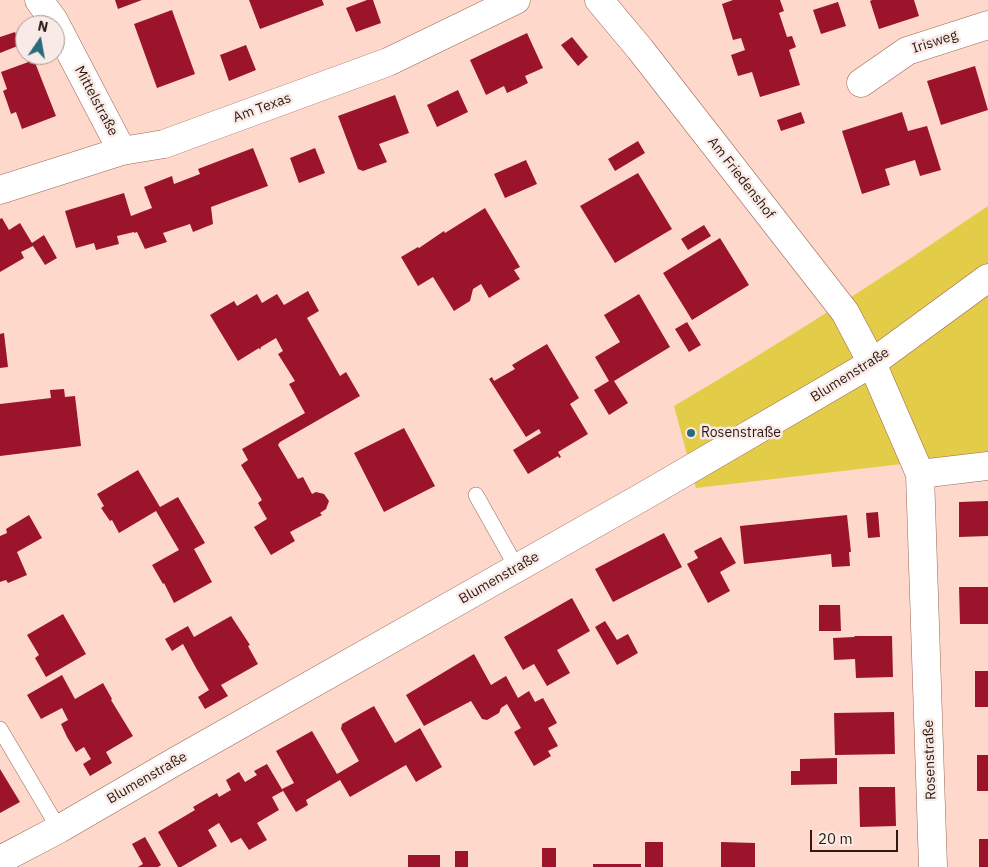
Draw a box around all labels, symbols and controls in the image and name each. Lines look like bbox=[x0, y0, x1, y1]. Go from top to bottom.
north arrow bbox=[15, 15, 65, 65]
text: N bbox=[36, 16, 50, 36]
street label: Irisweg bbox=[910, 27, 960, 57]
street label: Mittelstraße bbox=[71, 63, 121, 139]
street label: Am Texas bbox=[231, 90, 293, 126]
street label: Am Friedenshof bbox=[704, 134, 778, 222]
street label: Blumenstraße bbox=[808, 344, 892, 406]
place label: Rosenstraße bbox=[701, 425, 781, 441]
marker: Rosenstraße bbox=[685, 427, 697, 439]
street label: Blumenstraße bbox=[456, 548, 542, 608]
street label: Rosenstraße bbox=[920, 720, 940, 800]
street label: Blumenstraße bbox=[104, 748, 190, 808]
scale bar bbox=[813, 820, 900, 852]
text: 20 m bbox=[818, 829, 853, 848]

